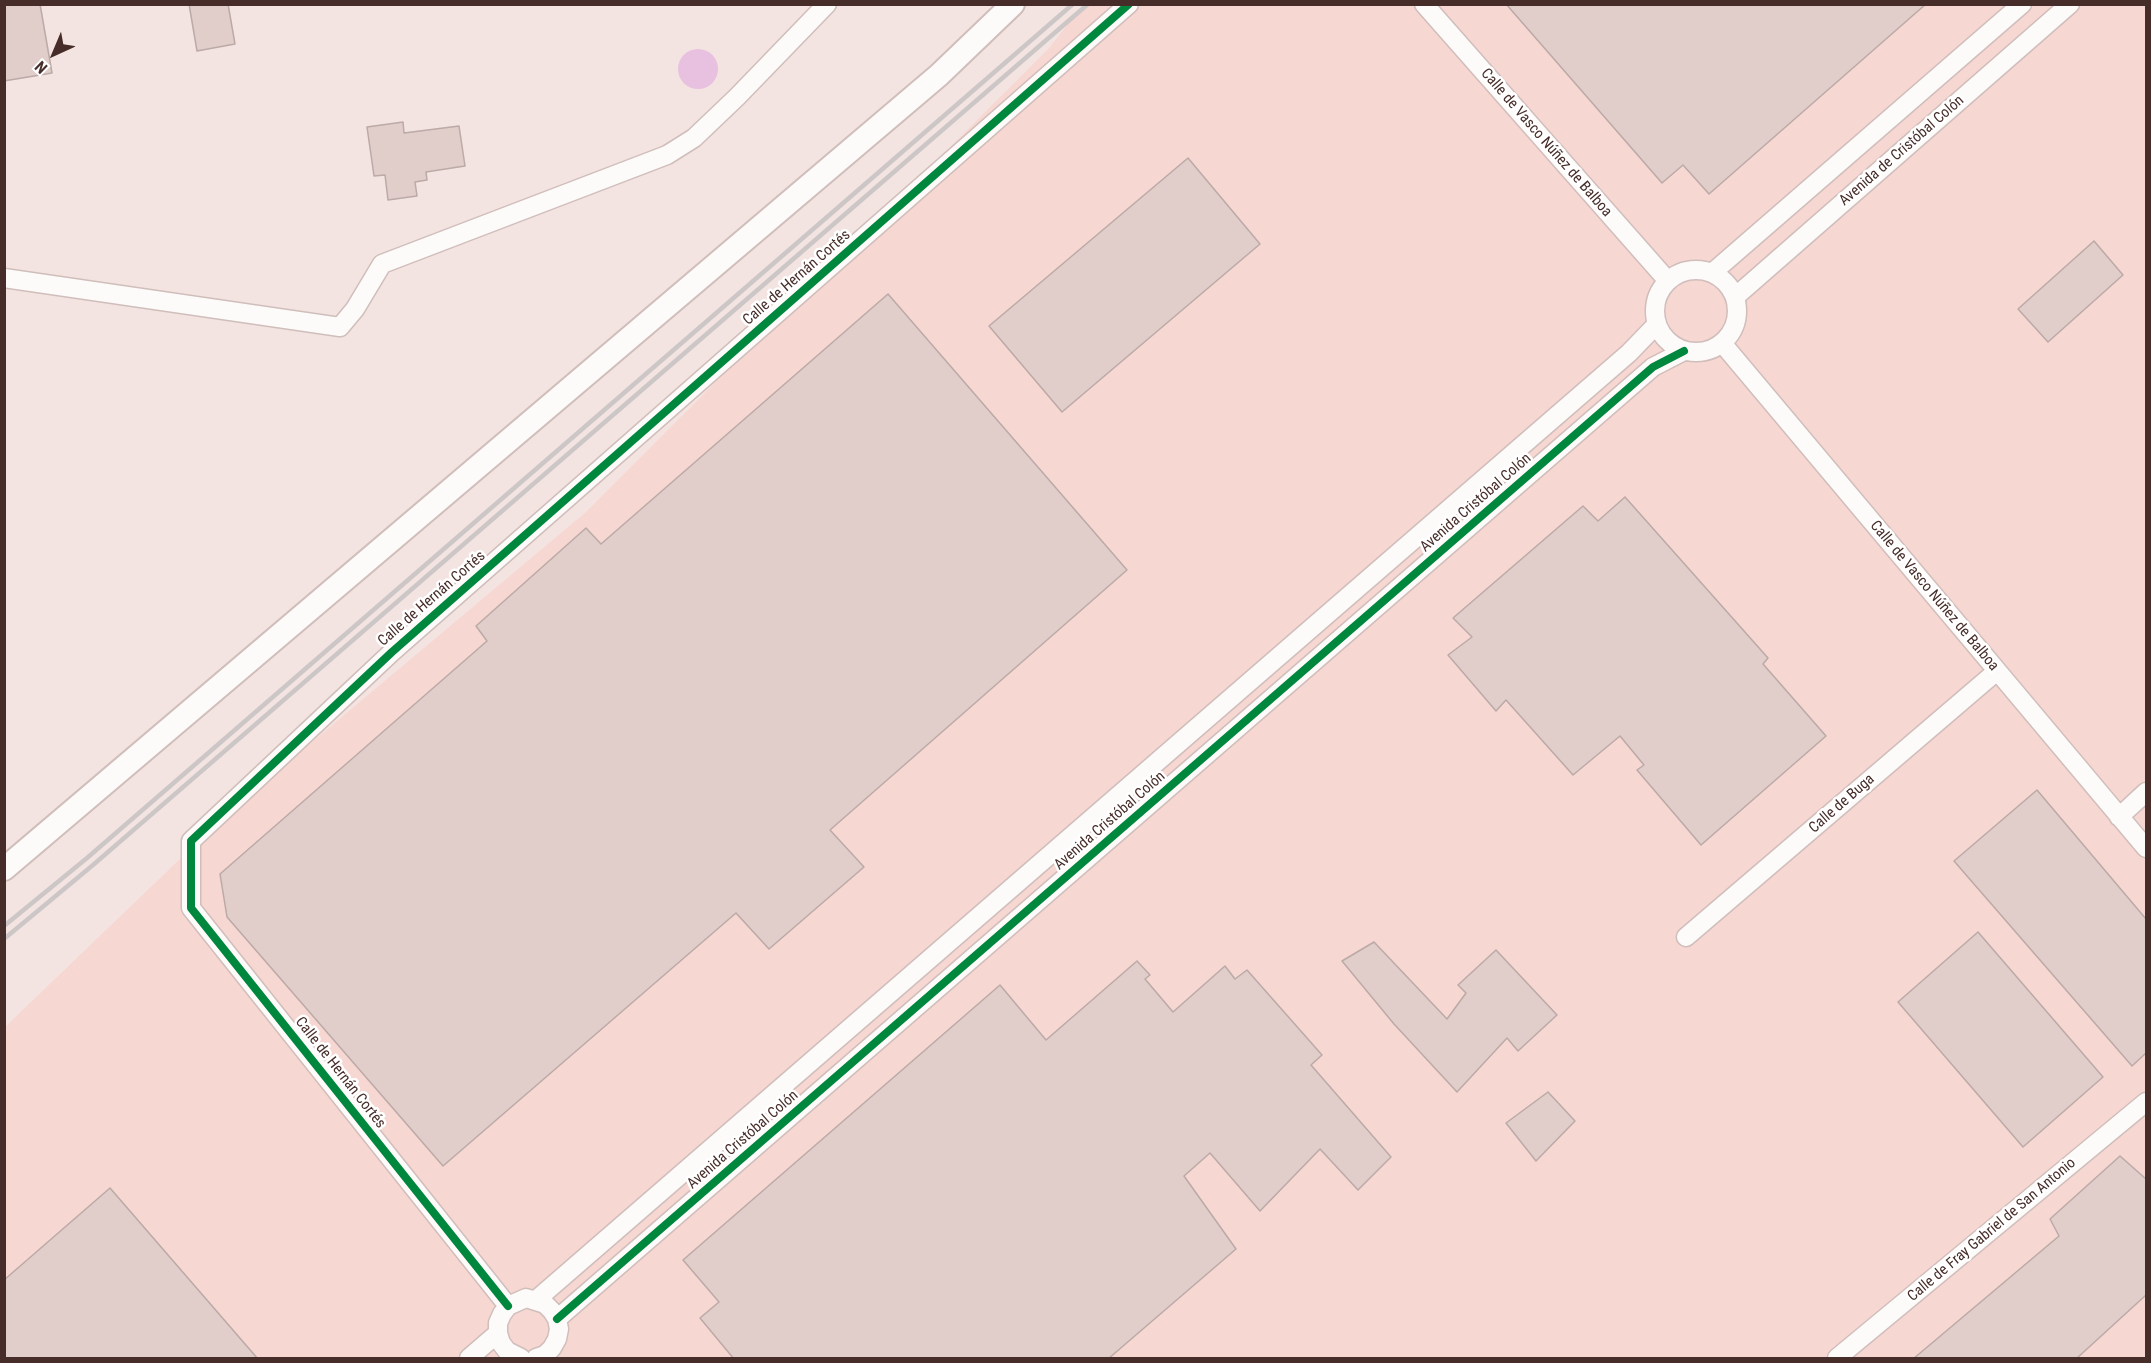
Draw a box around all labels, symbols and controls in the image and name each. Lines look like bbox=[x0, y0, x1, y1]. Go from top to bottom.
north arrow bbox=[24, 24, 84, 84]
text: N bbox=[31, 57, 51, 78]
street label: Calle de Vasco Núñez de Balboa bbox=[1477, 65, 1615, 221]
street label: Avenida de Cristóbal Colón bbox=[1836, 92, 1968, 210]
street label: Calle de Hernán Cortés bbox=[740, 226, 854, 330]
street label: Avenida Cristóbal Colón bbox=[1417, 450, 1535, 556]
street label: Calle de Vasco Núñez de Balboa bbox=[1866, 517, 2002, 675]
street label: Calle de Hernán Cortés bbox=[375, 547, 489, 651]
street label: Avenida Cristóbal Colón bbox=[1051, 768, 1169, 874]
street label: Calle de Buga bbox=[1806, 771, 1878, 837]
street label: Calle de Hernán Cortés bbox=[291, 1014, 389, 1132]
street label: Avenida Cristóbal Colón bbox=[684, 1087, 802, 1193]
street label: Calle de Fray Gabriel de San Antonio bbox=[1904, 1154, 2080, 1306]

